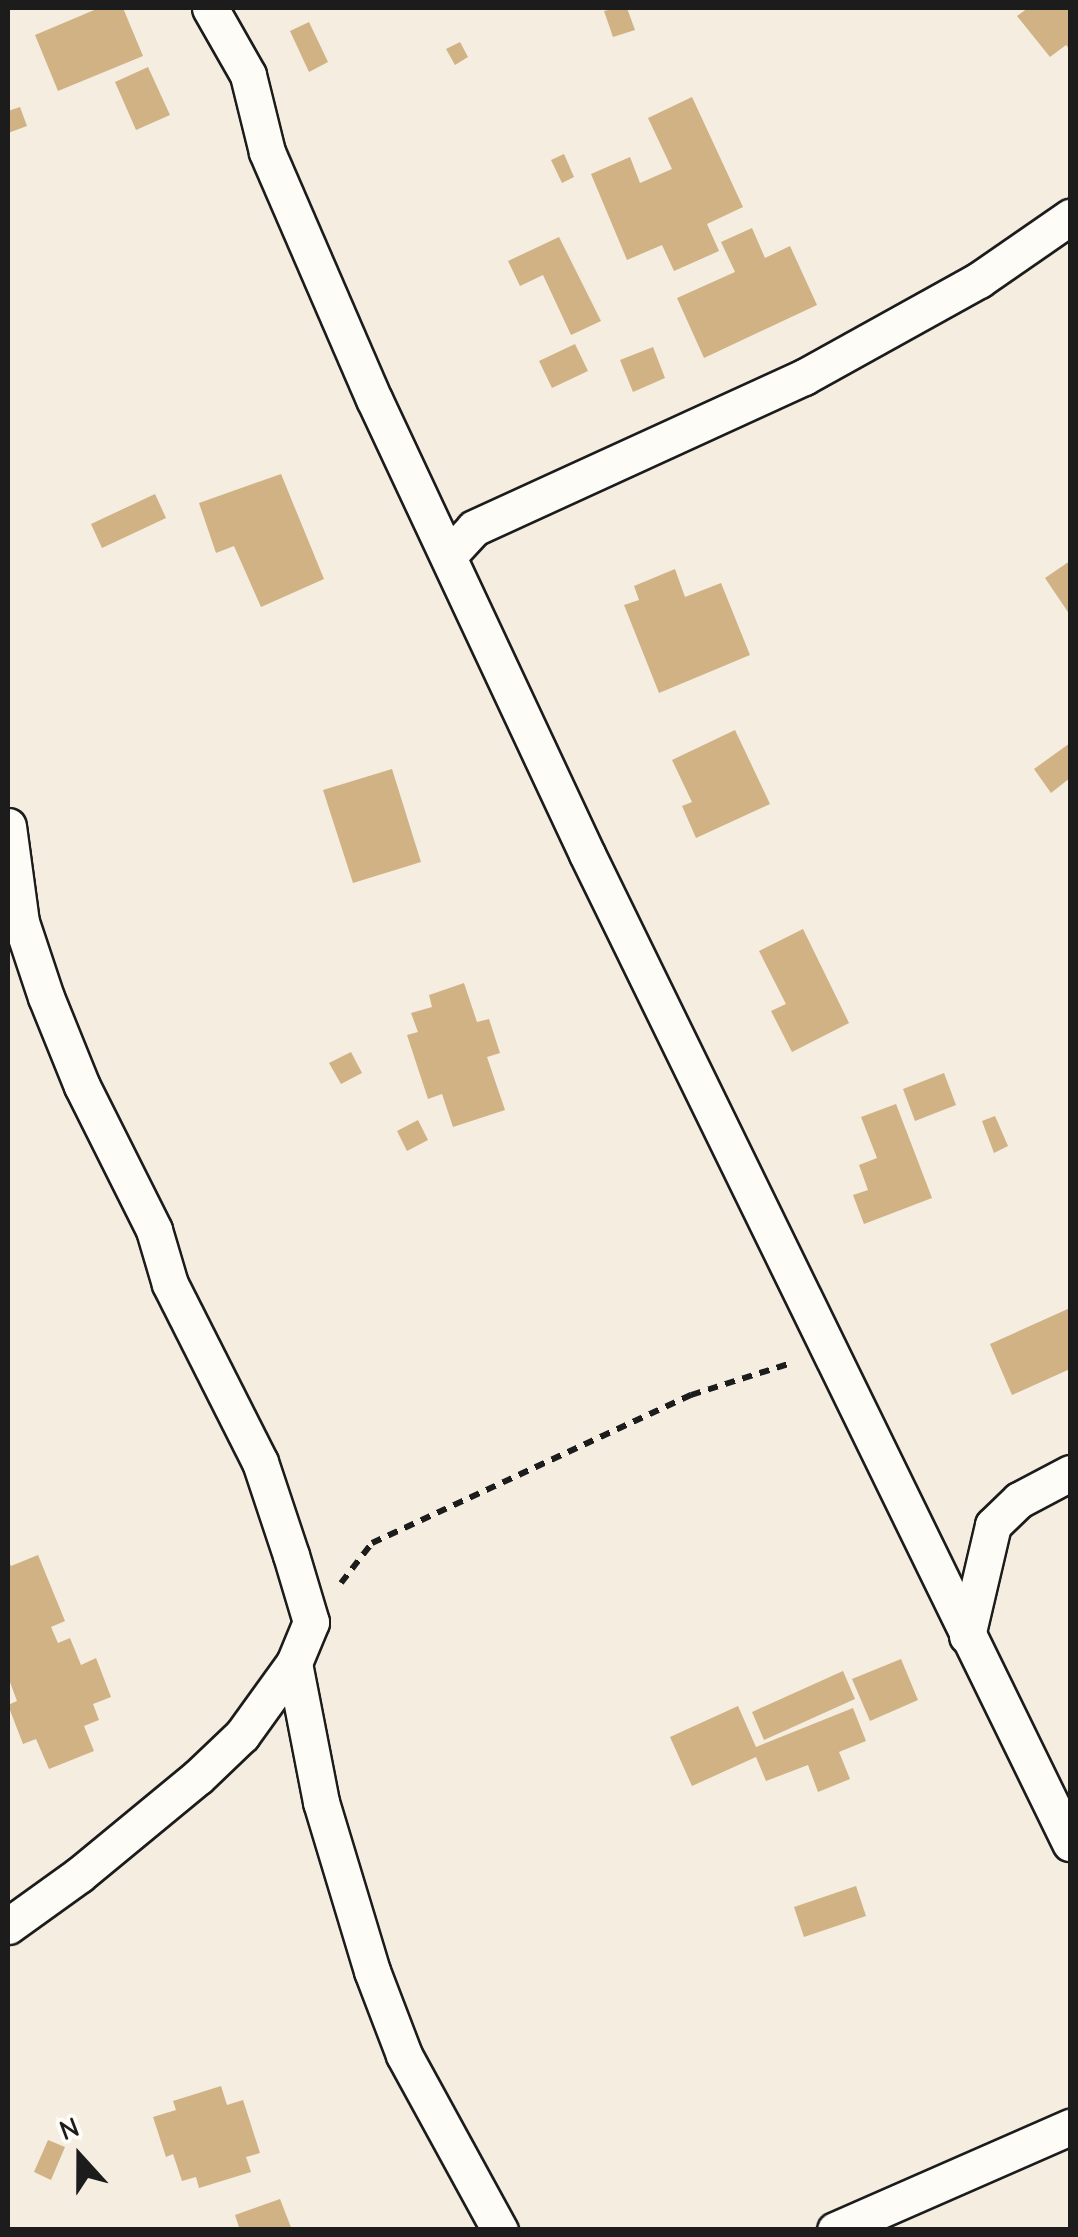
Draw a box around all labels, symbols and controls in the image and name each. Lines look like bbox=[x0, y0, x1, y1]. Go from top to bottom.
north arrow bbox=[30, 2107, 130, 2207]
text: N bbox=[55, 2111, 84, 2147]

